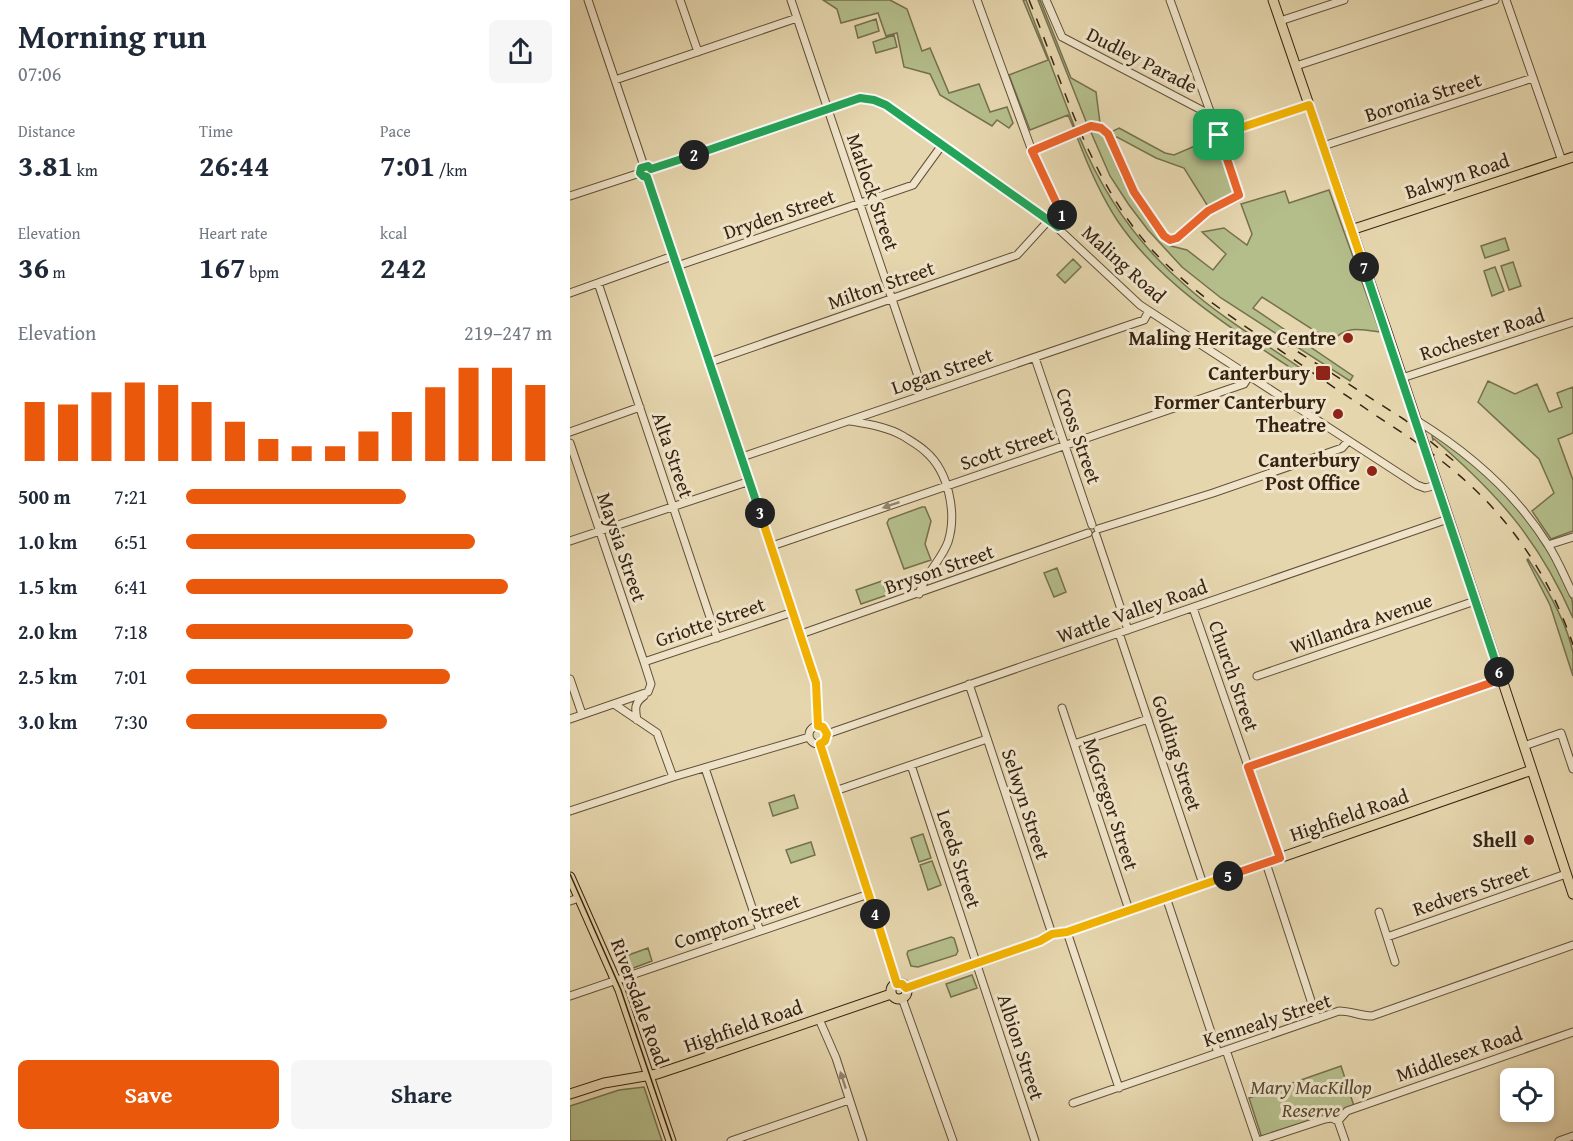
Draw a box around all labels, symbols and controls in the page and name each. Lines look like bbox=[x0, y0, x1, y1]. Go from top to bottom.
text: Morning run bbox=[18, 12, 207, 60]
street label: Dudley Parade bbox=[1082, 19, 1203, 100]
button: share bbox=[489, 20, 552, 83]
text: 07:06 bbox=[18, 59, 61, 88]
street label: Boronia Street bbox=[1361, 64, 1485, 129]
pin bbox=[1193, 109, 1244, 160]
icon: arrive bbox=[1202, 118, 1235, 151]
text: Distance bbox=[18, 119, 75, 143]
text: Time bbox=[199, 119, 233, 143]
text: Pace bbox=[380, 119, 411, 143]
street label: Matlock Street bbox=[840, 129, 907, 254]
pin: 2 bbox=[679, 140, 709, 170]
text: 3.81 bbox=[18, 143, 73, 187]
text: 26:44 bbox=[199, 143, 270, 187]
text: 7:01 bbox=[380, 143, 435, 187]
text: 2 bbox=[690, 143, 698, 167]
street label: Balwyn Road bbox=[1401, 145, 1513, 206]
text: km bbox=[73, 158, 98, 182]
text: /km bbox=[435, 158, 467, 182]
street label: Dryden Street bbox=[719, 181, 839, 246]
pin: 1 bbox=[1047, 200, 1077, 230]
text: 1 bbox=[1058, 203, 1066, 227]
street label: Maling Road bbox=[1076, 218, 1173, 310]
text: Elevation bbox=[18, 221, 81, 245]
text: Heart rate bbox=[199, 221, 268, 245]
text: kcal bbox=[380, 221, 407, 245]
text: 36 bbox=[18, 245, 49, 289]
text: 167 bbox=[199, 245, 246, 289]
text: 242 bbox=[380, 245, 427, 289]
pin: 7 bbox=[1349, 252, 1379, 282]
street label: Milton Street bbox=[824, 253, 938, 316]
text: 7 bbox=[1360, 255, 1368, 279]
text: m bbox=[49, 260, 66, 284]
text: bpm bbox=[246, 260, 279, 284]
street label: Rochester Road bbox=[1416, 300, 1548, 367]
text: Elevation bbox=[18, 318, 96, 347]
text: 219–247 m bbox=[464, 318, 552, 347]
place label: Maling Heritage Centre bbox=[1129, 323, 1336, 352]
marker: Maling Heritage Centre bbox=[1341, 331, 1355, 345]
street label: Logan Street bbox=[887, 340, 996, 401]
place label: Canterbury bbox=[1208, 358, 1311, 387]
marker: Canterbury bbox=[1314, 364, 1332, 382]
street label: Cross Street bbox=[1049, 384, 1109, 488]
place label: Former Canterbury Theatre bbox=[1154, 387, 1327, 439]
marker: Former Canterbury Theatre bbox=[1331, 407, 1345, 421]
street label: Alta Street bbox=[645, 408, 702, 502]
street label: Scott Street bbox=[956, 418, 1058, 477]
place label: Canterbury Post Office bbox=[1258, 445, 1361, 497]
marker: Canterbury Post Office bbox=[1365, 464, 1379, 478]
text: 500 m bbox=[18, 482, 71, 511]
text: 7:21 bbox=[114, 482, 148, 511]
street label: Maysia Street bbox=[590, 488, 655, 605]
pin: 3 bbox=[745, 498, 775, 528]
one-way arrow bbox=[882, 500, 900, 510]
text: 3 bbox=[756, 501, 764, 525]
text: 1.0 km bbox=[18, 527, 77, 556]
text: 6:51 bbox=[114, 527, 148, 556]
street label: Bryson Street bbox=[880, 536, 997, 601]
street label: Wattle Valley Road bbox=[1053, 571, 1211, 650]
text: 1.5 km bbox=[18, 572, 77, 601]
text: 6:41 bbox=[114, 572, 148, 601]
street label: Willandra Avenue bbox=[1286, 585, 1436, 660]
street label: Griotte Street bbox=[651, 589, 769, 654]
street label: Church Street bbox=[1202, 616, 1267, 735]
text: 2.0 km bbox=[18, 617, 77, 646]
text: 7:18 bbox=[114, 617, 148, 646]
pin: 6 bbox=[1484, 657, 1514, 687]
text: 6 bbox=[1495, 660, 1503, 684]
text: 2.5 km bbox=[18, 662, 77, 691]
text: 7:01 bbox=[114, 662, 148, 691]
street label: Golding Street bbox=[1145, 691, 1210, 814]
text: 3.0 km bbox=[18, 707, 77, 736]
text: 7:30 bbox=[114, 707, 148, 736]
street label: McGregor Street bbox=[1076, 734, 1147, 874]
street label: Selwyn Street bbox=[995, 745, 1058, 863]
street label: Highfield Road bbox=[1285, 781, 1412, 848]
street label: Leeds Street bbox=[930, 806, 989, 912]
place label: Shell bbox=[1472, 825, 1517, 854]
marker: Shell bbox=[1522, 833, 1536, 847]
street label: Redvers Street bbox=[1409, 856, 1533, 923]
pin: 5 bbox=[1213, 861, 1243, 891]
text: 5 bbox=[1224, 864, 1232, 888]
street label: Compton Street bbox=[670, 885, 804, 956]
pin: 4 bbox=[860, 899, 890, 929]
text: 4 bbox=[871, 902, 879, 926]
street label: Riversdale Road bbox=[604, 934, 677, 1070]
street label: Kennealy Street bbox=[1199, 985, 1335, 1054]
street label: Albion Street bbox=[991, 990, 1052, 1104]
street label: Highfield Road bbox=[679, 992, 806, 1059]
street label: Middlesex Road bbox=[1392, 1018, 1526, 1089]
button: Save bbox=[18, 1060, 279, 1129]
button: Share bbox=[291, 1060, 552, 1129]
map controls bbox=[1500, 1068, 1554, 1122]
button: locate bbox=[1500, 1068, 1554, 1122]
one-way arrow bbox=[837, 1071, 847, 1089]
park label: Mary MacKillop Reserve bbox=[1250, 1072, 1372, 1124]

